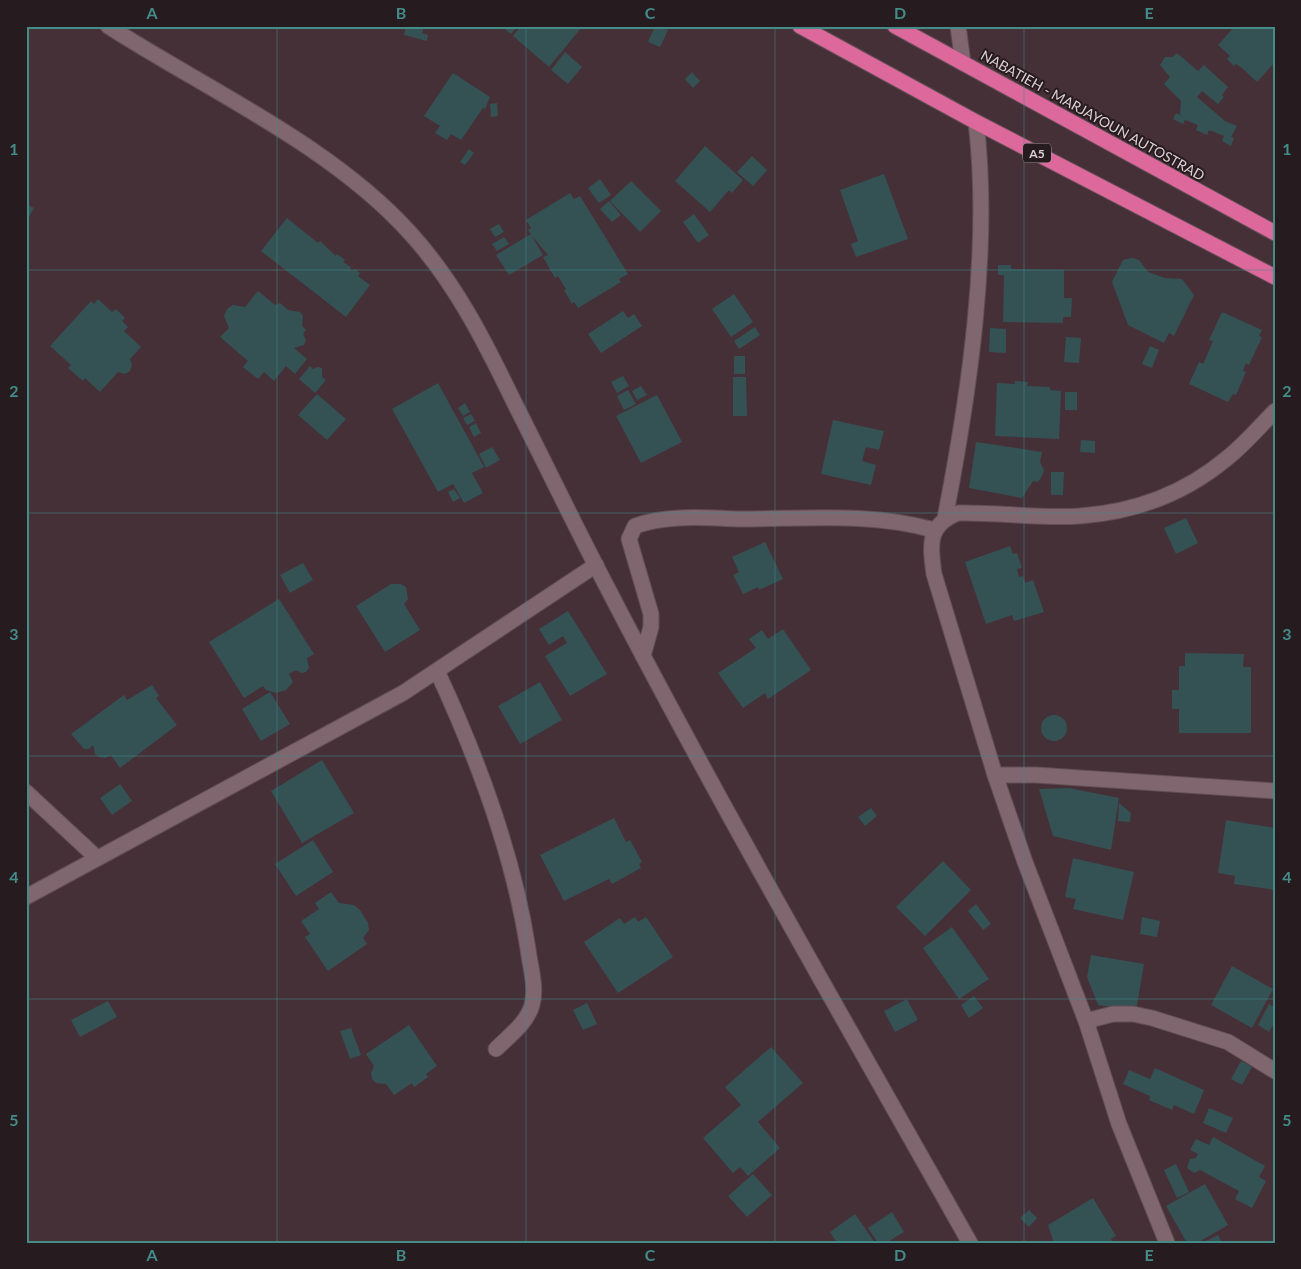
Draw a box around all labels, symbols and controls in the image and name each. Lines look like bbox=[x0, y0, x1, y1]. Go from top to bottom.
text: A bbox=[145, 3, 158, 22]
text: B bbox=[396, 3, 406, 22]
text: C bbox=[645, 3, 656, 22]
text: D bbox=[894, 3, 906, 22]
text: E bbox=[1144, 3, 1154, 22]
street label: NABATIEH - MARJAYOUN AUTOSTRAD bbox=[978, 46, 1208, 184]
text: 1 bbox=[9, 139, 19, 158]
text: 1 bbox=[1282, 139, 1292, 158]
road number: A5 bbox=[1023, 144, 1051, 162]
text: 2 bbox=[9, 381, 19, 400]
text: 2 bbox=[1282, 381, 1292, 400]
text: 3 bbox=[9, 624, 19, 643]
text: 3 bbox=[1282, 624, 1292, 643]
text: 4 bbox=[9, 867, 19, 886]
text: 4 bbox=[1282, 867, 1292, 886]
text: 5 bbox=[9, 1110, 19, 1129]
text: 5 bbox=[1282, 1110, 1292, 1129]
text: A bbox=[145, 1245, 158, 1264]
text: B bbox=[396, 1245, 406, 1264]
text: C bbox=[645, 1245, 656, 1264]
text: D bbox=[894, 1245, 906, 1264]
text: E bbox=[1144, 1245, 1154, 1264]

